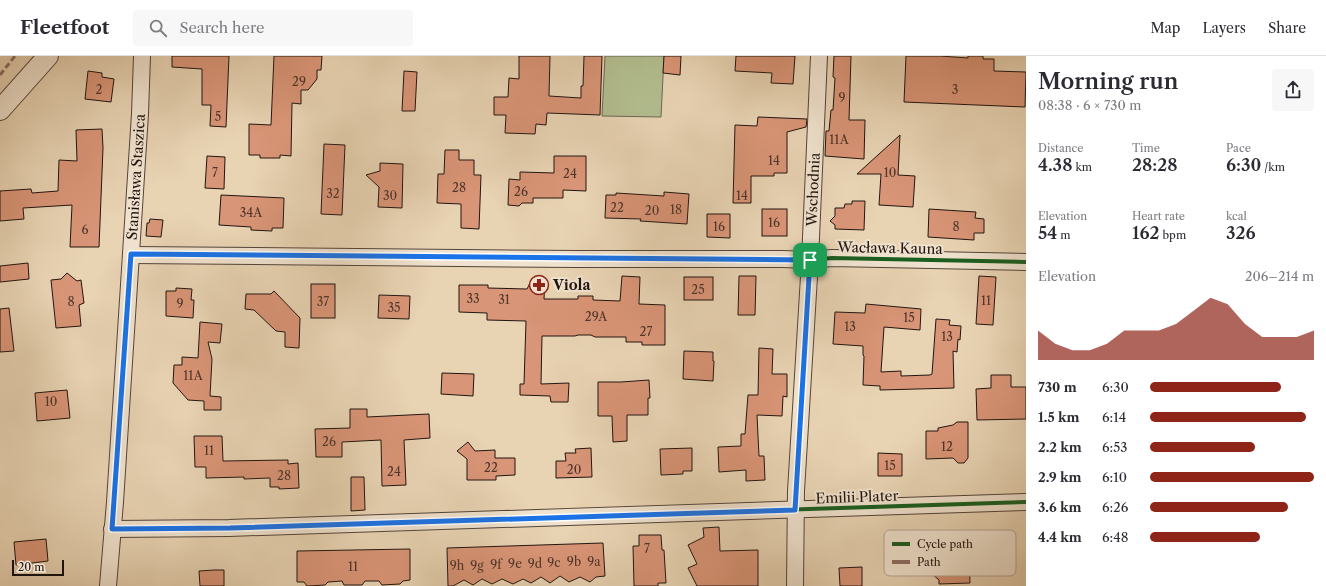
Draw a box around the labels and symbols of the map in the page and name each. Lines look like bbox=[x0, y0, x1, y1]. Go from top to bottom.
house number: 29 bbox=[292, 74, 306, 89]
house number: 2 bbox=[96, 82, 103, 97]
house number: 3 bbox=[952, 82, 958, 97]
house number: 9 bbox=[838, 90, 846, 105]
house number: 5 bbox=[215, 109, 221, 124]
street label: Stanisława Staszica bbox=[123, 113, 149, 241]
house number: 11A bbox=[829, 132, 850, 147]
street label: Wschodnia bbox=[802, 152, 824, 228]
house number: 14 bbox=[768, 153, 780, 168]
house number: 7 bbox=[212, 165, 218, 180]
house number: 10 bbox=[884, 165, 896, 180]
house number: 24 bbox=[563, 166, 577, 181]
house number: 28 bbox=[452, 180, 466, 195]
house number: 26 bbox=[514, 184, 528, 199]
house number: 32 bbox=[326, 186, 340, 201]
house number: 30 bbox=[383, 188, 397, 203]
house number: 14 bbox=[736, 188, 748, 203]
house number: 22 bbox=[610, 200, 624, 215]
house number: 18 bbox=[670, 202, 682, 217]
house number: 20 bbox=[645, 203, 659, 218]
house number: 34A bbox=[240, 205, 263, 220]
house number: 16 bbox=[768, 215, 780, 230]
house number: 16 bbox=[713, 219, 725, 234]
house number: 8 bbox=[952, 219, 960, 234]
house number: 6 bbox=[81, 222, 89, 237]
street label: Wacława Kauna bbox=[836, 238, 943, 258]
pin bbox=[793, 243, 827, 277]
pharmacy icon: Viola bbox=[528, 274, 550, 296]
place label: Viola bbox=[552, 276, 592, 294]
house number: 25 bbox=[691, 282, 705, 297]
house number: 33 bbox=[466, 291, 480, 306]
house number: 31 bbox=[498, 292, 510, 307]
house number: 11 bbox=[981, 293, 991, 308]
house number: 8 bbox=[67, 294, 75, 309]
house number: 37 bbox=[317, 294, 329, 309]
house number: 9 bbox=[176, 296, 184, 311]
house number: 35 bbox=[387, 300, 401, 315]
house number: 29A bbox=[585, 309, 608, 324]
house number: 15 bbox=[903, 310, 915, 325]
house number: 13 bbox=[844, 319, 856, 334]
house number: 27 bbox=[640, 324, 652, 339]
house number: 13 bbox=[941, 329, 953, 344]
house number: 11A bbox=[183, 368, 204, 383]
house number: 10 bbox=[45, 394, 57, 409]
house number: 26 bbox=[322, 434, 336, 449]
house number: 12 bbox=[941, 439, 953, 454]
house number: 11 bbox=[204, 443, 214, 458]
house number: 15 bbox=[884, 458, 896, 473]
house number: 22 bbox=[484, 460, 498, 475]
house number: 20 bbox=[567, 462, 581, 477]
house number: 24 bbox=[387, 464, 401, 479]
house number: 28 bbox=[277, 468, 291, 483]
street label: Emilii Plater bbox=[815, 487, 899, 507]
legend bbox=[884, 530, 1016, 576]
text: Cycle path bbox=[917, 537, 973, 551]
house number: 7 bbox=[644, 541, 650, 556]
house number: 9b bbox=[567, 554, 581, 569]
house number: 9a bbox=[587, 554, 601, 569]
house number: 9c bbox=[547, 555, 561, 570]
text: Path bbox=[917, 555, 941, 569]
house number: 9e bbox=[508, 556, 522, 571]
house number: 9d bbox=[528, 556, 543, 571]
house number: 9f bbox=[490, 557, 503, 572]
scale bar bbox=[12, 558, 64, 577]
house number: 9h bbox=[450, 558, 465, 573]
house number: 9g bbox=[470, 558, 484, 573]
house number: 11 bbox=[348, 559, 358, 574]

